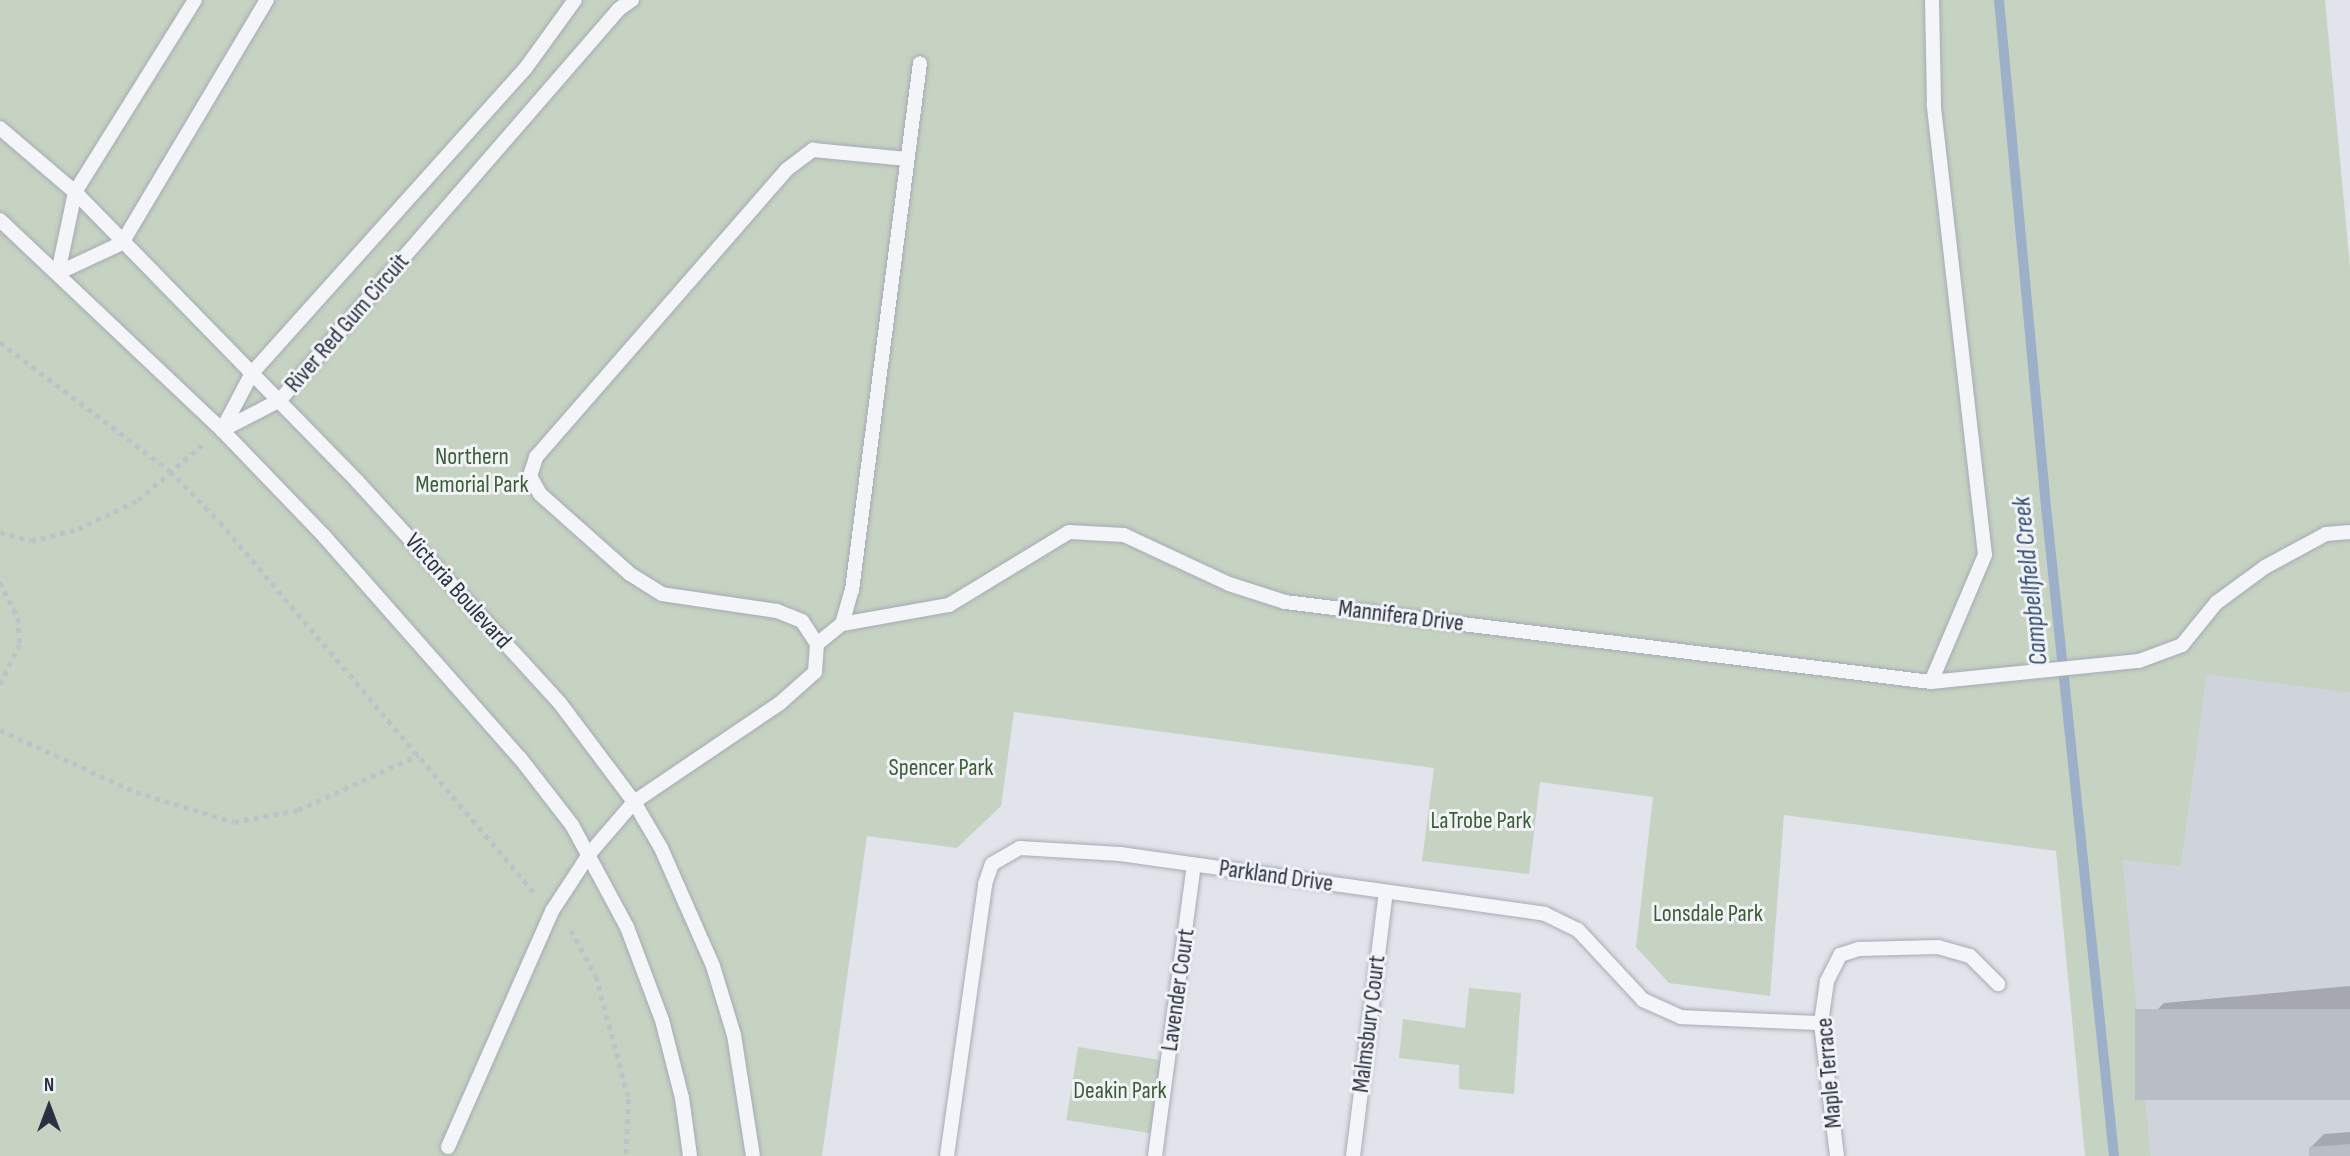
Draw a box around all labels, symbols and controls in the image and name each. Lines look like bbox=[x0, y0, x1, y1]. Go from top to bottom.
street label: River Red Gum Circuit bbox=[279, 248, 415, 398]
park label: Northern Memorial Park bbox=[415, 443, 529, 499]
water label: Campbellfield Creek bbox=[2007, 495, 2055, 667]
street label: Victoria Boulevard bbox=[399, 527, 517, 655]
street label: Mannifera Drive bbox=[1337, 594, 1465, 638]
park label: Spencer Park bbox=[888, 754, 994, 782]
park label: LaTrobe Park bbox=[1430, 807, 1532, 835]
street label: Parkland Drive bbox=[1217, 854, 1335, 898]
park label: Lonsdale Park bbox=[1653, 900, 1763, 928]
street label: Lavender Court bbox=[1155, 927, 1201, 1053]
street label: Malmsbury Court bbox=[1346, 954, 1392, 1094]
street label: Maple Terrace bbox=[1810, 1016, 1848, 1130]
north arrow bbox=[14, 1072, 84, 1142]
text: N bbox=[44, 1074, 54, 1097]
park label: Deakin Park bbox=[1073, 1077, 1167, 1105]

